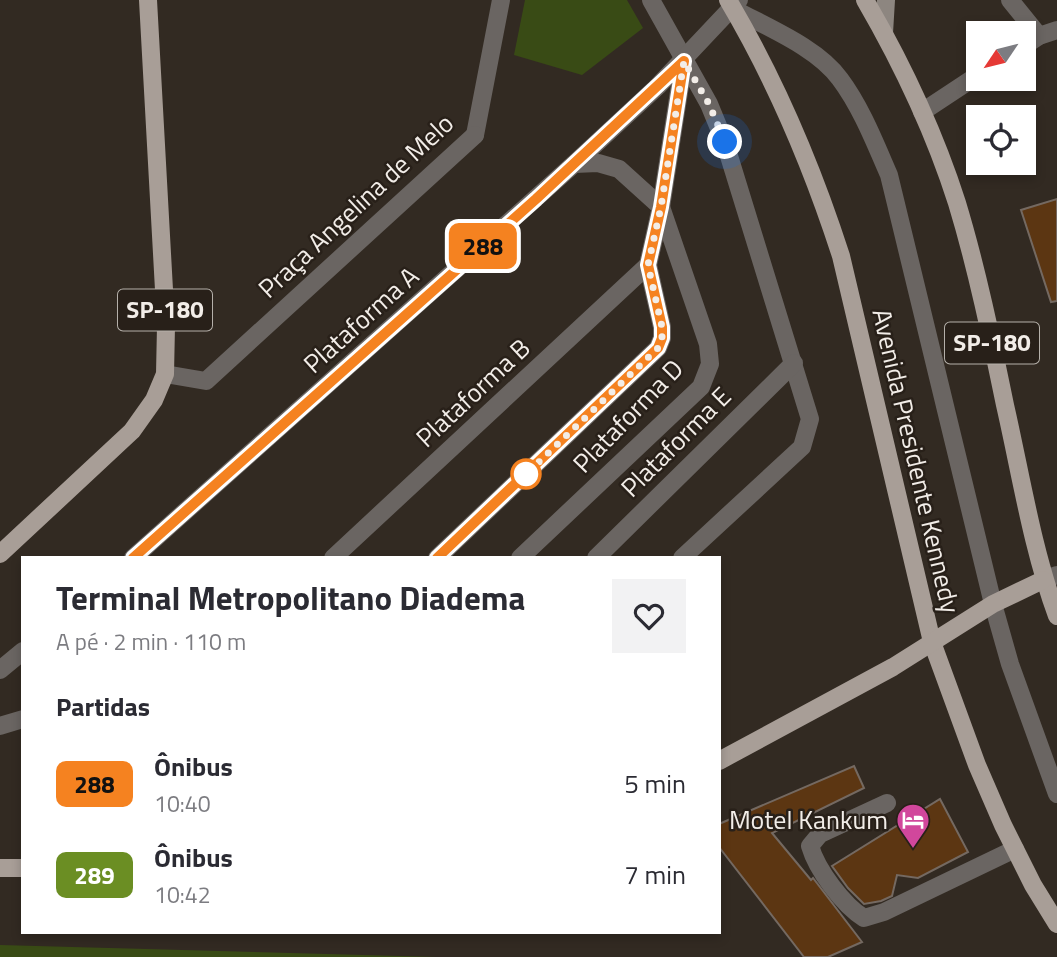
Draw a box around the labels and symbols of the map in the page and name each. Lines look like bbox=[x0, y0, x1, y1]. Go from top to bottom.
north arrow bbox=[966, 21, 1036, 91]
street label: Praça Angelina de Melo bbox=[249, 104, 462, 307]
your location bbox=[707, 124, 742, 159]
line badge: 288 bbox=[443, 223, 523, 269]
street label: Plataforma A bbox=[294, 257, 427, 382]
road number: SP-180 bbox=[118, 290, 212, 330]
street label: Avenida Presidente Kennedy bbox=[862, 305, 971, 617]
road number: SP-180 bbox=[945, 322, 1039, 364]
street label: Plataforma B bbox=[407, 329, 539, 456]
street label: Plataforma D bbox=[563, 350, 692, 481]
street label: Plataforma E bbox=[611, 377, 740, 506]
unlabelled marker bbox=[511, 459, 541, 489]
place label: Motel Kankum bbox=[729, 800, 888, 839]
hotel icon: Motel Kankum bbox=[894, 801, 932, 850]

